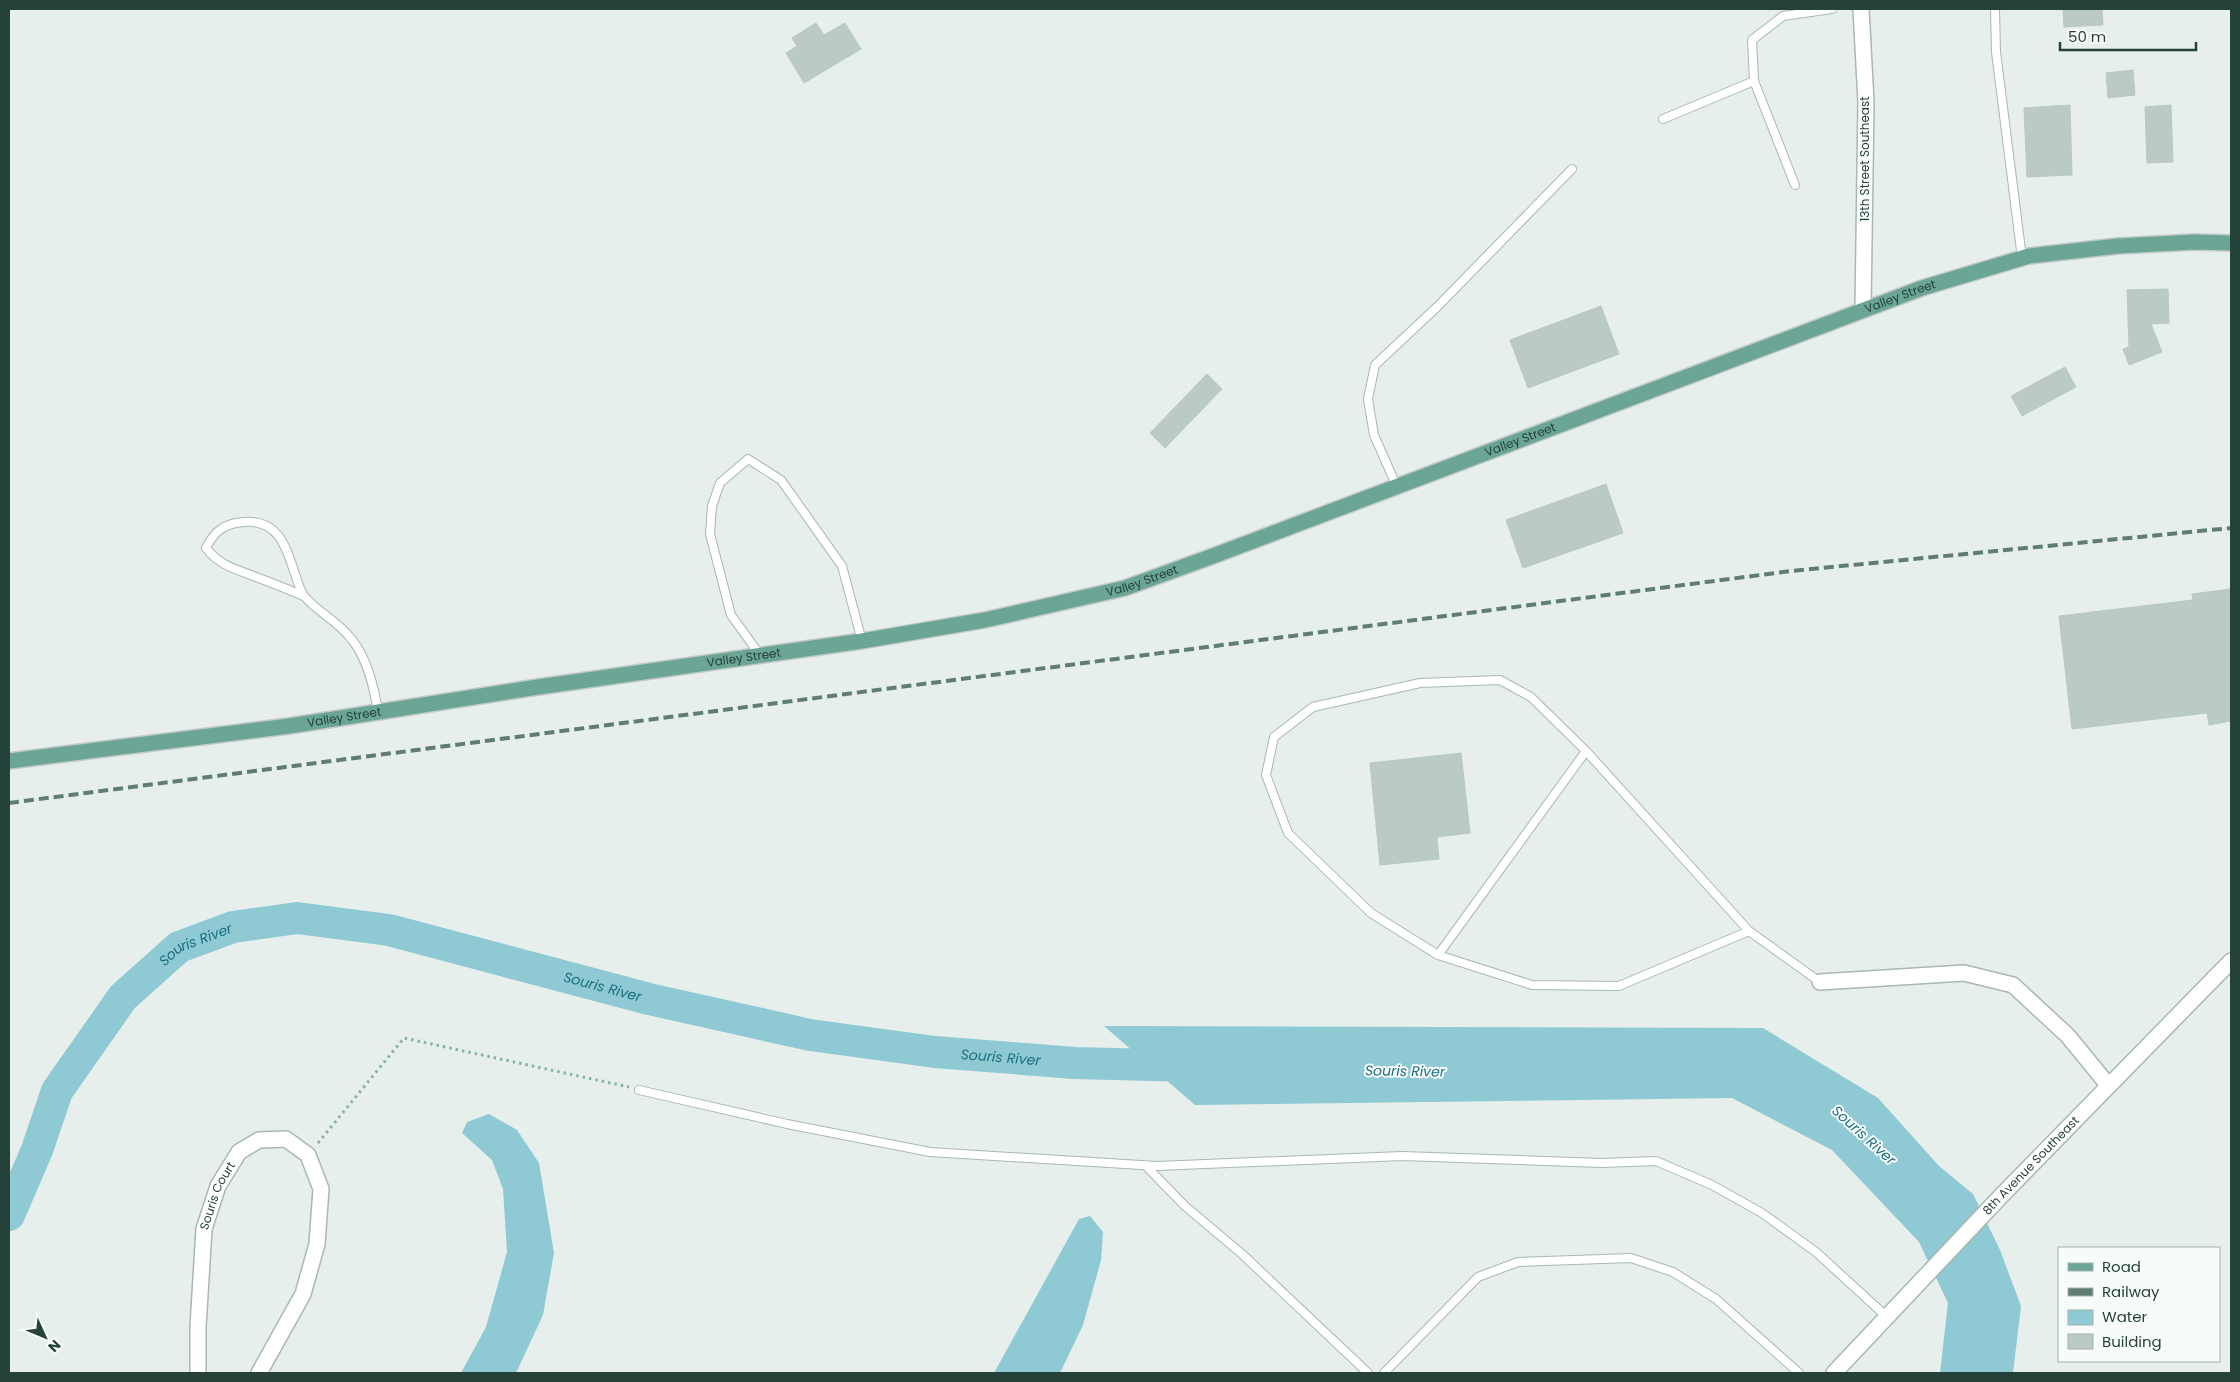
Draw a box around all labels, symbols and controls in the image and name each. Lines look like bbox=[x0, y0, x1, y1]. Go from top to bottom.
scale bar bbox=[2060, 20, 2196, 52]
text: 50 m bbox=[2068, 26, 2106, 47]
street label: 13th Street Southeast bbox=[1856, 96, 1873, 222]
street label: Valley Street bbox=[1862, 275, 1938, 317]
street label: Valley Street bbox=[1482, 418, 1558, 461]
street label: Valley Street bbox=[1104, 561, 1180, 600]
street label: Valley Street bbox=[705, 644, 782, 671]
street label: Valley Street bbox=[306, 703, 382, 731]
water label: Souris River bbox=[154, 918, 236, 970]
water label: Souris River bbox=[561, 967, 645, 1007]
water label: Souris River bbox=[960, 1044, 1042, 1070]
water label: Souris River bbox=[1365, 1060, 1446, 1082]
water label: Souris River bbox=[1828, 1101, 1901, 1170]
street label: 8th Avenue Southeast bbox=[1978, 1112, 2083, 1218]
street label: Souris Court bbox=[195, 1158, 239, 1232]
legend bbox=[2058, 1247, 2220, 1362]
text: Road bbox=[2102, 1256, 2141, 1277]
text: Railway bbox=[2102, 1281, 2160, 1302]
text: Water bbox=[2102, 1306, 2148, 1327]
north arrow bbox=[20, 1312, 70, 1362]
text: Building bbox=[2102, 1331, 2162, 1352]
text: N bbox=[44, 1335, 65, 1357]

